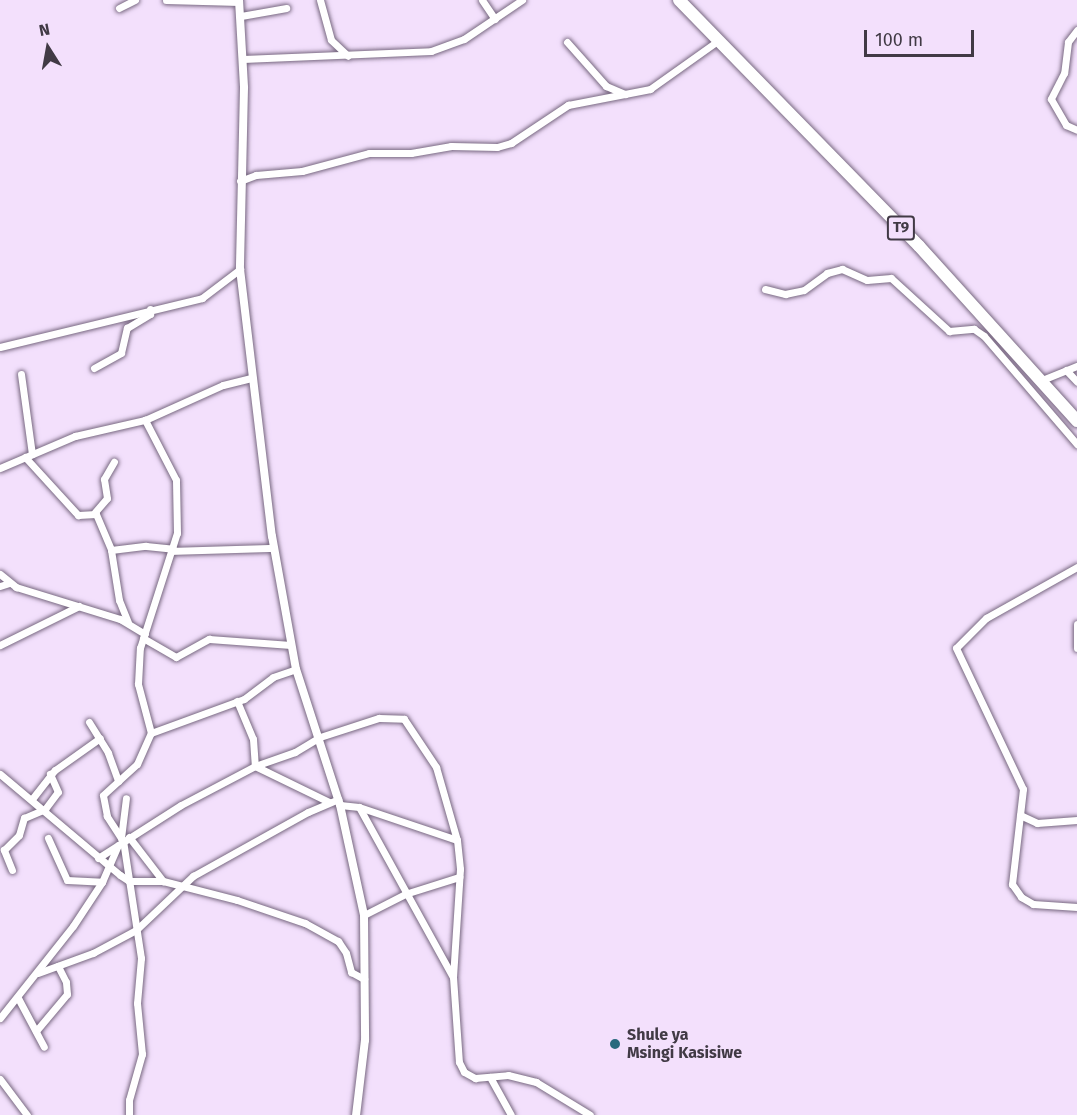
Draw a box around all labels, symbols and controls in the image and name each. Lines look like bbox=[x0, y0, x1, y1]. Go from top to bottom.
north arrow bbox=[18, 18, 78, 78]
scale bar bbox=[867, 18, 976, 56]
text: N bbox=[37, 20, 51, 40]
text: 100 m bbox=[875, 29, 923, 51]
road number: T9 bbox=[886, 216, 916, 240]
place label: Shule ya Msingi Kasisiwe bbox=[627, 1025, 742, 1063]
marker: Shule ya Msingi Kasisiwe bbox=[608, 1037, 622, 1051]

